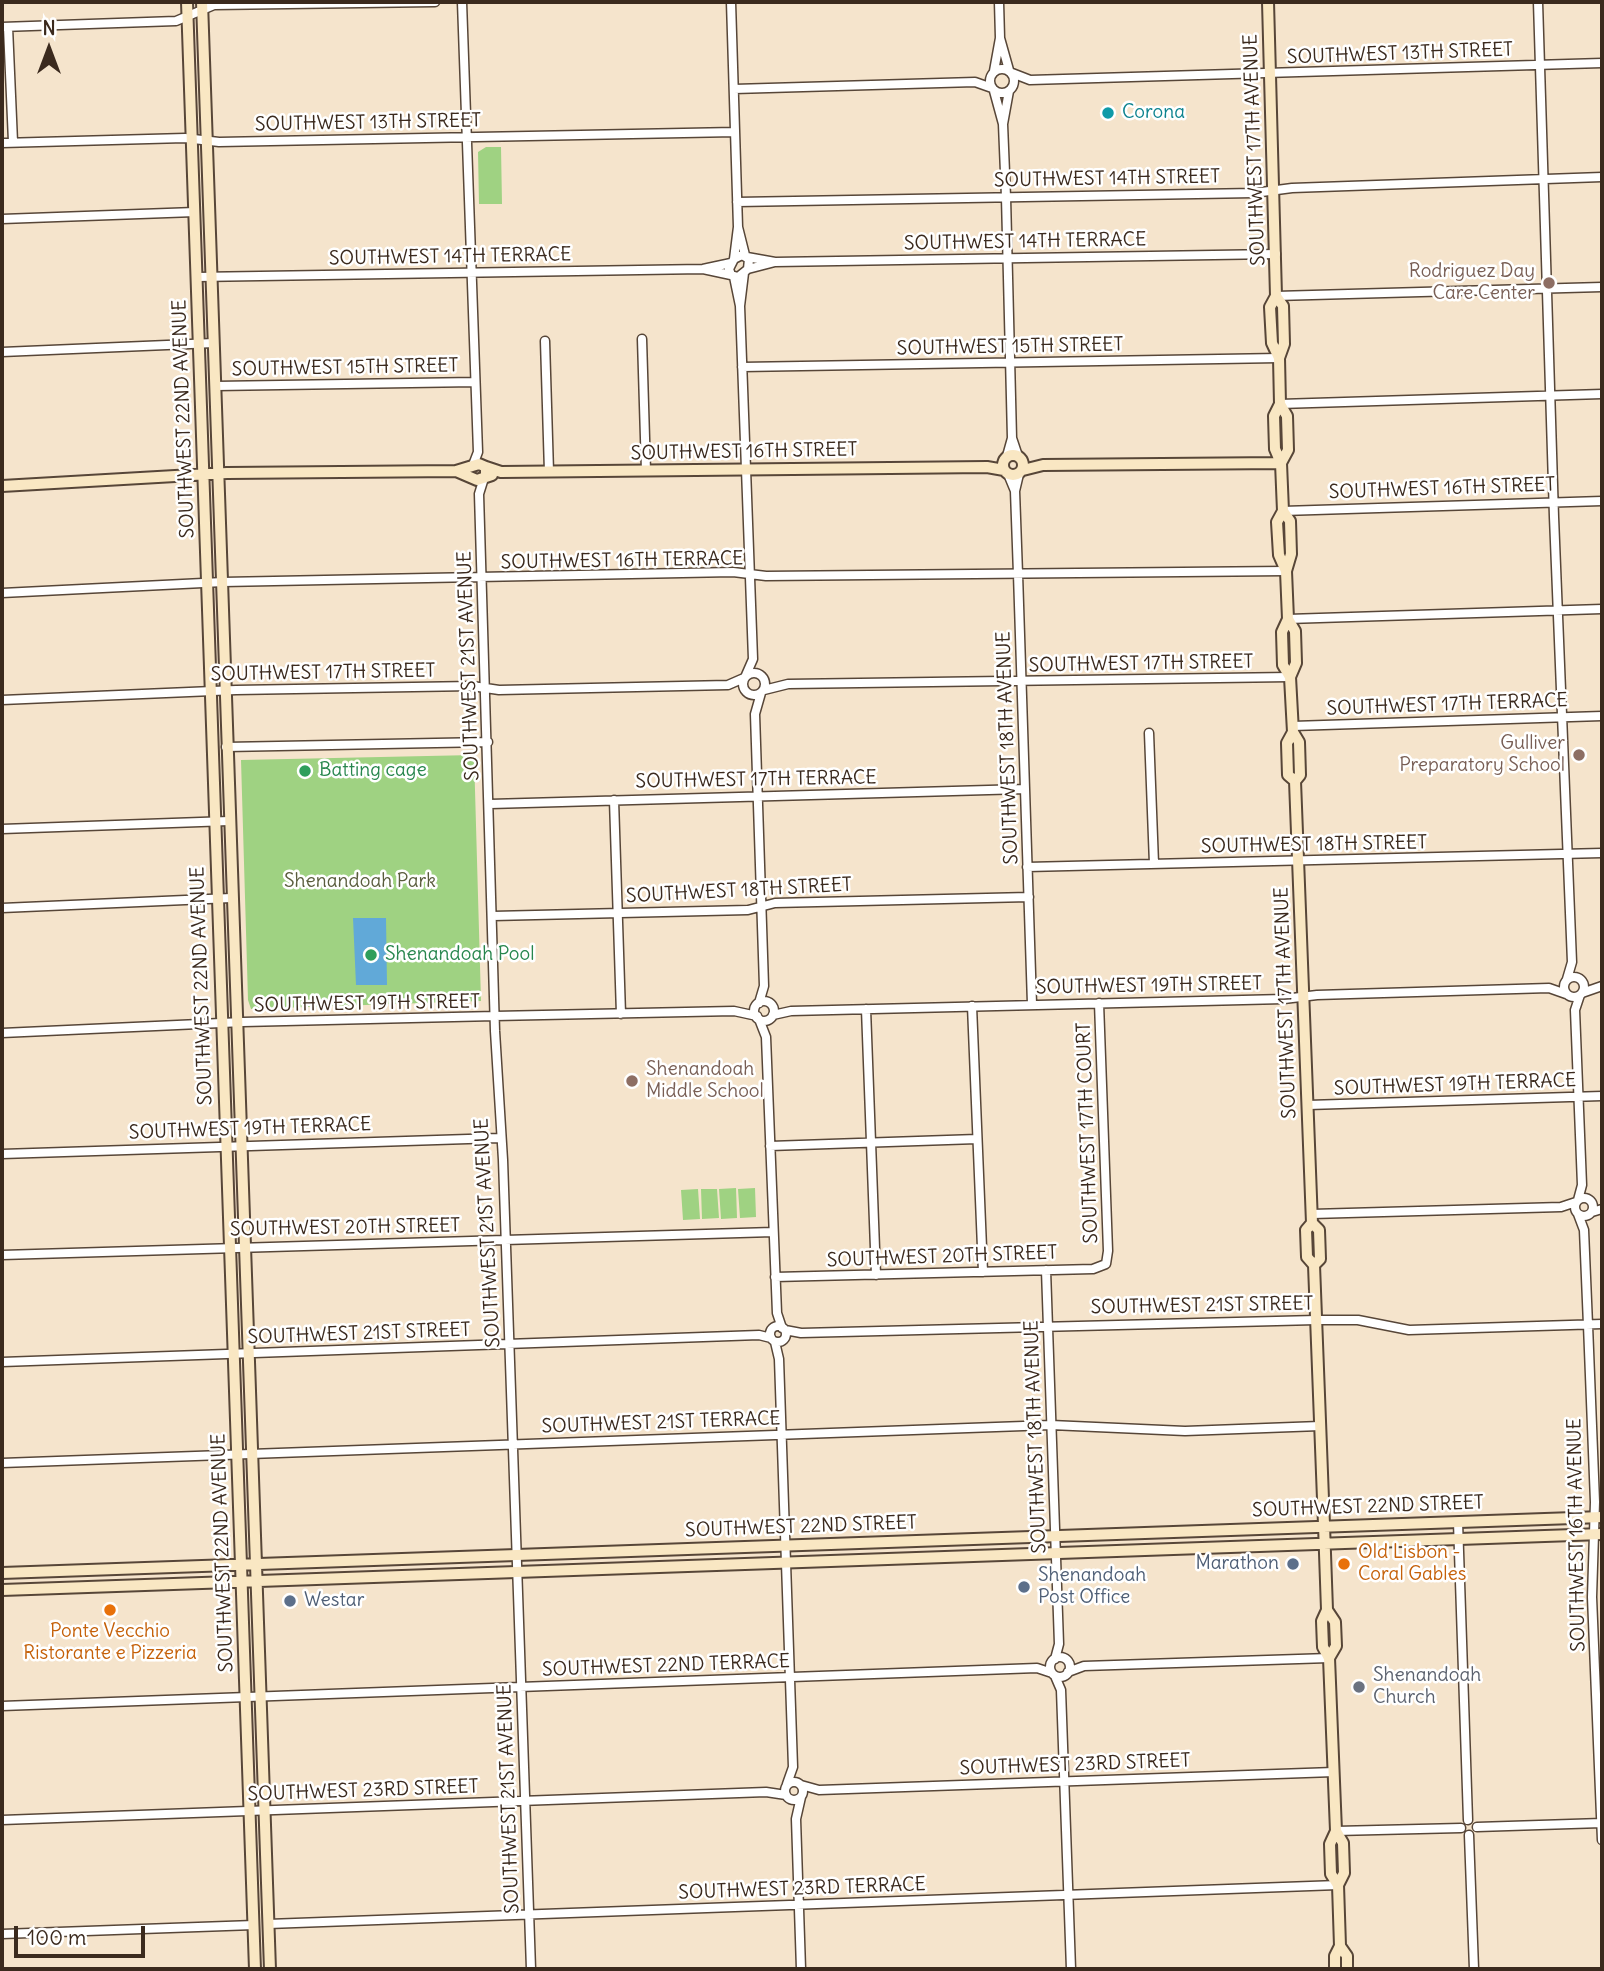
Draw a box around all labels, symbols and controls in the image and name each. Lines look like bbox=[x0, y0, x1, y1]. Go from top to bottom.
north arrow bbox=[14, 14, 84, 84]
text: N bbox=[42, 16, 56, 40]
street label: SOUTHWEST 17TH AVENUE bbox=[1240, 34, 1270, 266]
street label: SOUTHWEST 13TH STREET bbox=[1286, 39, 1514, 69]
place label: Corona bbox=[1122, 102, 1185, 124]
marker: Corona bbox=[1100, 105, 1116, 121]
street label: SOUTHWEST 13TH STREET bbox=[255, 110, 481, 136]
street label: SOUTHWEST 14TH STREET bbox=[994, 166, 1220, 192]
street label: SOUTHWEST 14TH TERRACE bbox=[904, 228, 1146, 256]
street label: SOUTHWEST 14TH TERRACE bbox=[329, 243, 571, 271]
place label: Rodriguez Day Care Center bbox=[1409, 261, 1535, 305]
marker: Rodriguez Day Care Center bbox=[1541, 275, 1557, 291]
street label: SOUTHWEST 22ND AVENUE bbox=[168, 299, 200, 539]
street label: SOUTHWEST 15TH STREET bbox=[897, 334, 1123, 360]
street label: SOUTHWEST 15TH STREET bbox=[232, 355, 458, 381]
street label: SOUTHWEST 16TH STREET bbox=[631, 439, 857, 465]
street label: SOUTHWEST 16TH STREET bbox=[1328, 474, 1556, 504]
street label: SOUTHWEST 16TH TERRACE bbox=[500, 547, 744, 575]
street label: SOUTHWEST 21ST AVENUE bbox=[454, 551, 484, 781]
street label: SOUTHWEST 18TH AVENUE bbox=[993, 631, 1023, 865]
street label: SOUTHWEST 17TH STREET bbox=[1028, 651, 1254, 677]
street label: SOUTHWEST 17TH STREET bbox=[210, 660, 436, 686]
street label: SOUTHWEST 17TH TERRACE bbox=[1326, 689, 1568, 721]
place label: Gulliver Preparatory School bbox=[1399, 733, 1565, 777]
marker: Gulliver Preparatory School bbox=[1571, 747, 1587, 763]
place label: Batting cage bbox=[319, 760, 427, 782]
marker: Batting cage bbox=[297, 763, 313, 779]
street label: SOUTHWEST 17TH TERRACE bbox=[635, 766, 877, 794]
street label: SOUTHWEST 18TH STREET bbox=[1201, 832, 1427, 858]
street label: SOUTHWEST 22ND AVENUE bbox=[186, 866, 218, 1106]
park label: Shenandoah Park bbox=[284, 871, 436, 893]
street label: SOUTHWEST 18TH STREET bbox=[625, 874, 853, 908]
street label: SOUTHWEST 17TH AVENUE bbox=[1271, 887, 1301, 1119]
place label: Shenandoah Pool bbox=[385, 944, 534, 966]
marker: Shenandoah Pool bbox=[363, 947, 379, 963]
street label: SOUTHWEST 19TH STREET bbox=[1036, 973, 1262, 999]
street label: SOUTHWEST 19TH STREET bbox=[254, 991, 480, 1017]
street label: SOUTHWEST 17TH COURT bbox=[1073, 1022, 1103, 1244]
place label: Shenandoah Middle School bbox=[646, 1059, 764, 1103]
street label: SOUTHWEST 19TH TERRACE bbox=[1333, 1069, 1577, 1101]
marker: Shenandoah Middle School bbox=[624, 1073, 640, 1089]
street label: SOUTHWEST 19TH TERRACE bbox=[128, 1113, 372, 1145]
street label: SOUTHWEST 21ST AVENUE bbox=[471, 1118, 505, 1348]
street label: SOUTHWEST 20TH STREET bbox=[230, 1215, 460, 1241]
street label: SOUTHWEST 20TH STREET bbox=[826, 1242, 1058, 1272]
street label: SOUTHWEST 21ST STREET bbox=[1090, 1293, 1314, 1319]
street label: SOUTHWEST 21ST STREET bbox=[247, 1319, 471, 1349]
street label: SOUTHWEST 18TH AVENUE bbox=[1021, 1320, 1051, 1554]
street label: SOUTHWEST 21ST TERRACE bbox=[541, 1407, 781, 1439]
street label: SOUTHWEST 16TH AVENUE bbox=[1564, 1418, 1590, 1652]
street label: SOUTHWEST 22ND AVENUE bbox=[207, 1433, 239, 1673]
street label: SOUTHWEST 22ND STREET bbox=[1252, 1492, 1484, 1522]
street label: SOUTHWEST 22ND STREET bbox=[685, 1512, 917, 1542]
place label: Old Lisbon - Coral Gables bbox=[1358, 1542, 1466, 1586]
place label: Marathon bbox=[1195, 1553, 1279, 1575]
marker: Marathon bbox=[1285, 1556, 1301, 1572]
marker: Old Lisbon - Coral Gables bbox=[1336, 1556, 1352, 1572]
place label: Shenandoah Post Office bbox=[1038, 1565, 1146, 1609]
marker: Shenandoah Post Office bbox=[1016, 1579, 1032, 1595]
place label: Westar bbox=[304, 1590, 364, 1612]
marker: Westar bbox=[282, 1593, 298, 1609]
marker: Ponte Vecchio Ristorante e Pizzeria bbox=[102, 1602, 118, 1618]
place label: Ponte Vecchio Ristorante e Pizzeria bbox=[23, 1621, 197, 1665]
street label: SOUTHWEST 22ND TERRACE bbox=[542, 1650, 790, 1682]
place label: Shenandoah Church bbox=[1373, 1665, 1481, 1709]
marker: Shenandoah Church bbox=[1351, 1679, 1367, 1695]
street label: SOUTHWEST 21ST AVENUE bbox=[494, 1684, 524, 1914]
street label: SOUTHWEST 23RD STREET bbox=[959, 1750, 1191, 1780]
street label: SOUTHWEST 23RD STREET bbox=[247, 1776, 479, 1806]
street label: SOUTHWEST 23RD TERRACE bbox=[678, 1873, 926, 1905]
scale bar bbox=[18, 1912, 149, 1956]
text: 100 m bbox=[27, 1924, 86, 1951]

